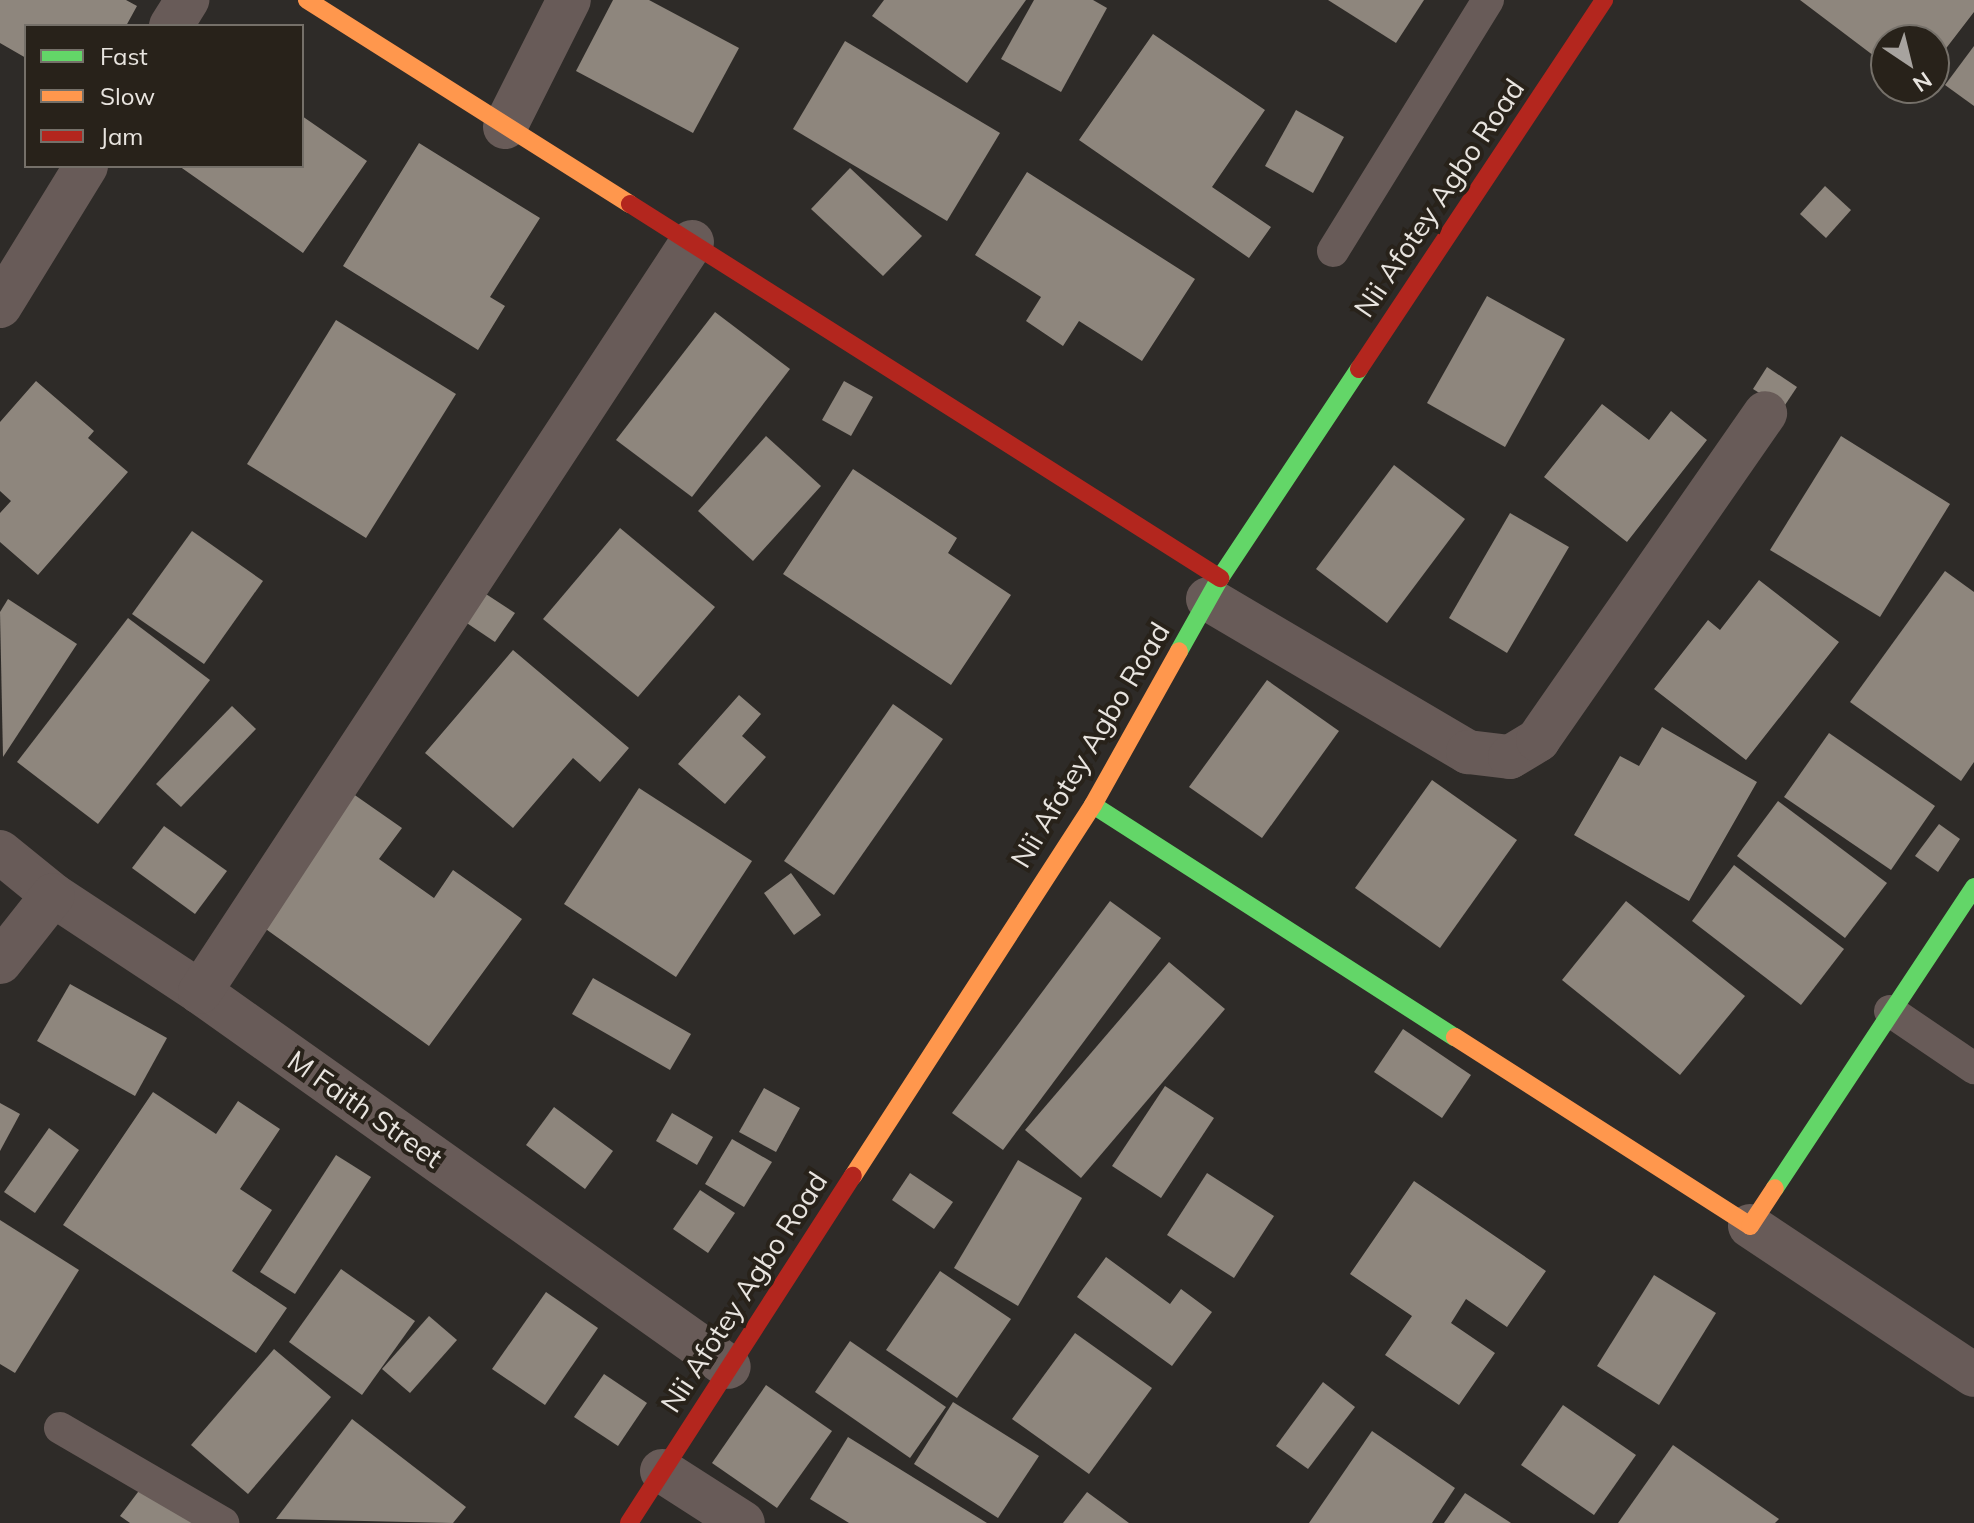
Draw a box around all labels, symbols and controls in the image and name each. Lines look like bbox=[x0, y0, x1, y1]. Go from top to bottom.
legend bbox=[24, 24, 304, 168]
north arrow bbox=[1870, 24, 1950, 104]
text: Fast bbox=[100, 41, 148, 71]
text: N bbox=[1908, 66, 1937, 98]
street label: Nii Afotey Agbo Road bbox=[1347, 73, 1531, 323]
text: Slow bbox=[100, 81, 155, 111]
text: Jam bbox=[100, 121, 143, 151]
street label: Nii Afotey Agbo Road bbox=[1004, 616, 1176, 874]
street label: M Faith Street bbox=[281, 1043, 449, 1175]
street label: Nii Afotey Agbo Road bbox=[654, 1166, 834, 1418]

